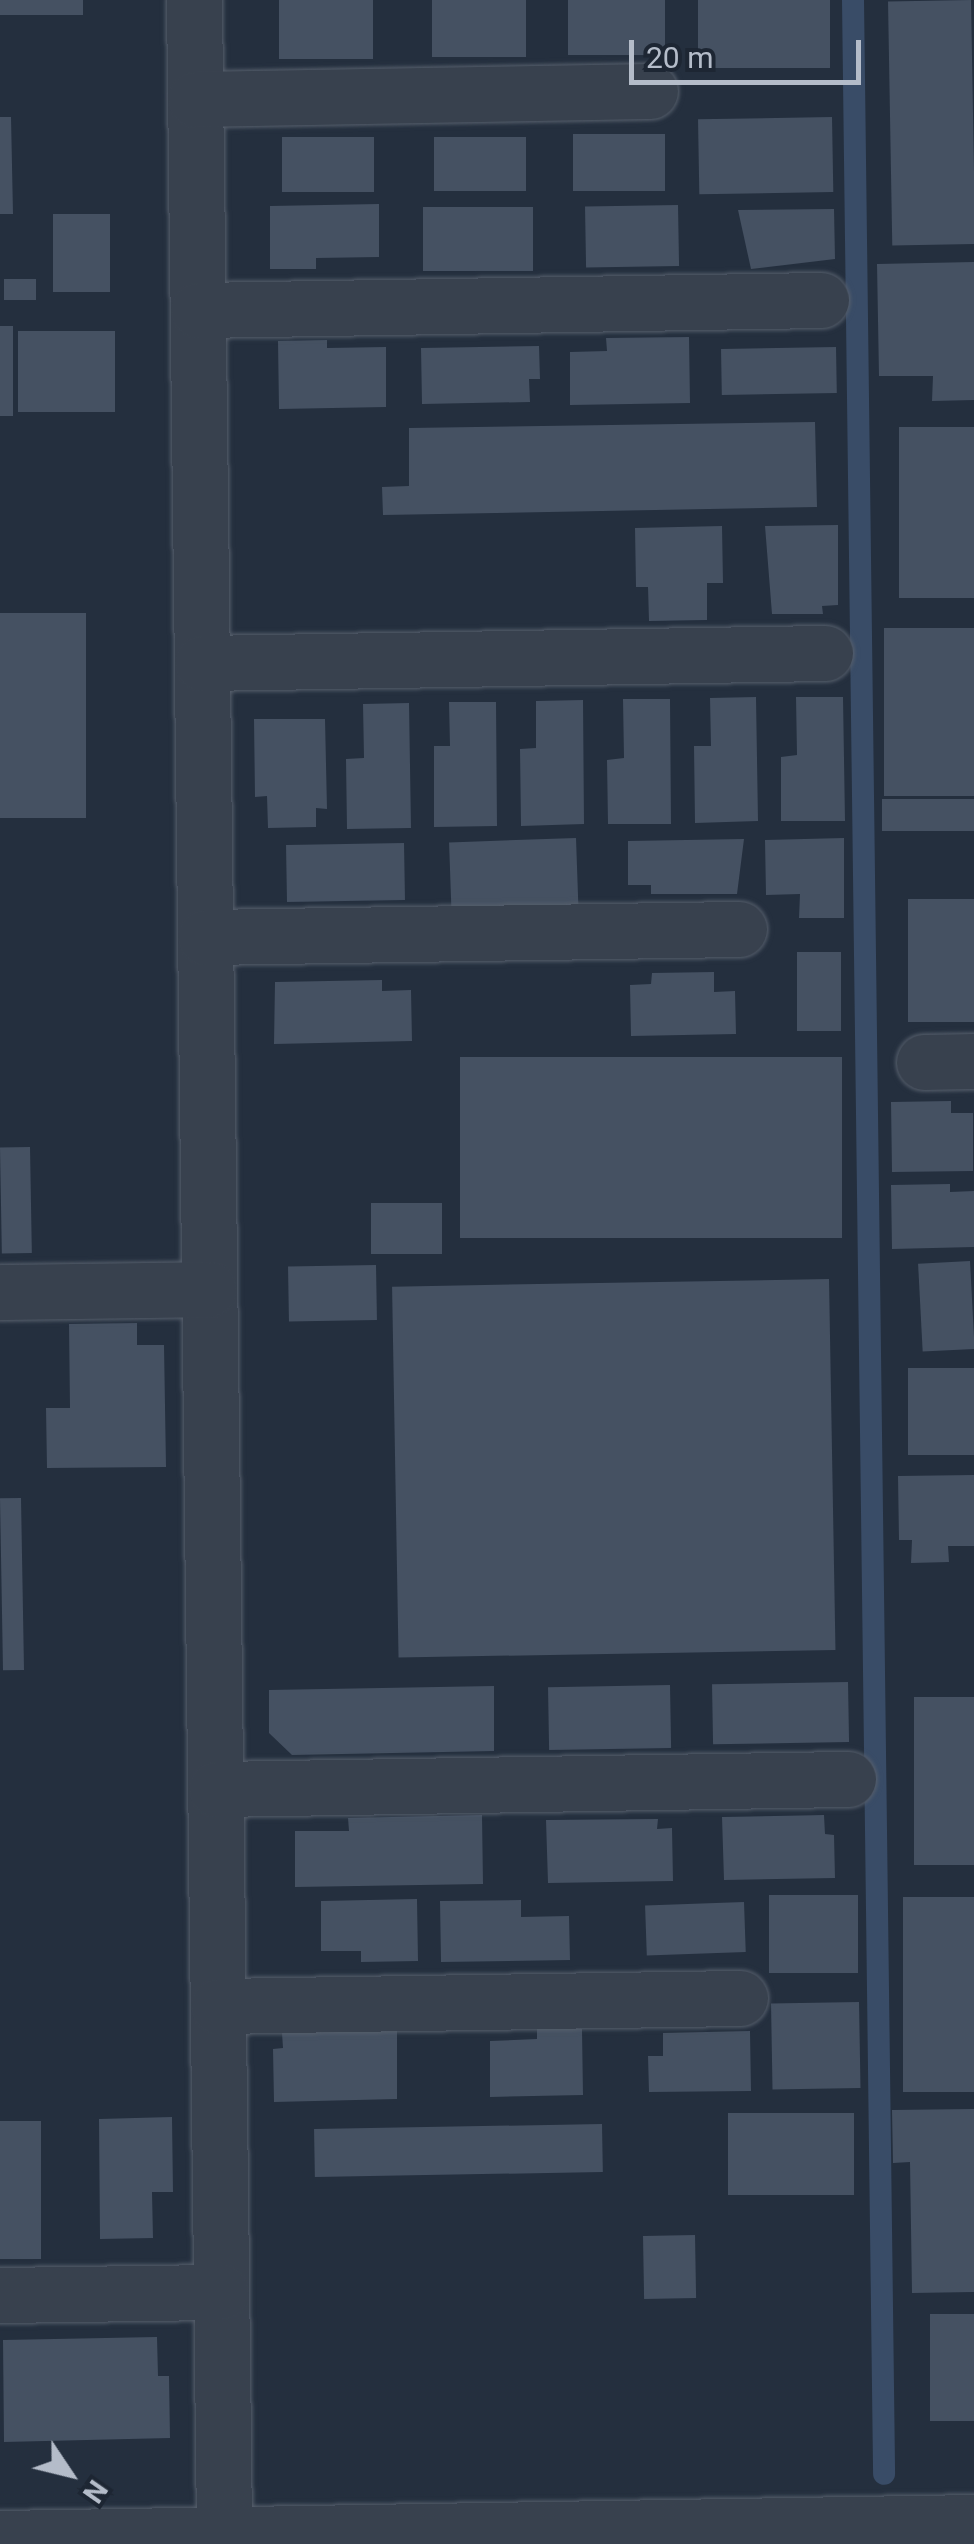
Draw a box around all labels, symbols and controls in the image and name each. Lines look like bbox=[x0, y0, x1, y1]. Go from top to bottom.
scale bar bbox=[634, 20, 866, 82]
text: 20 m bbox=[646, 40, 713, 75]
north arrow bbox=[20, 2424, 120, 2524]
text: N bbox=[76, 2474, 114, 2509]

